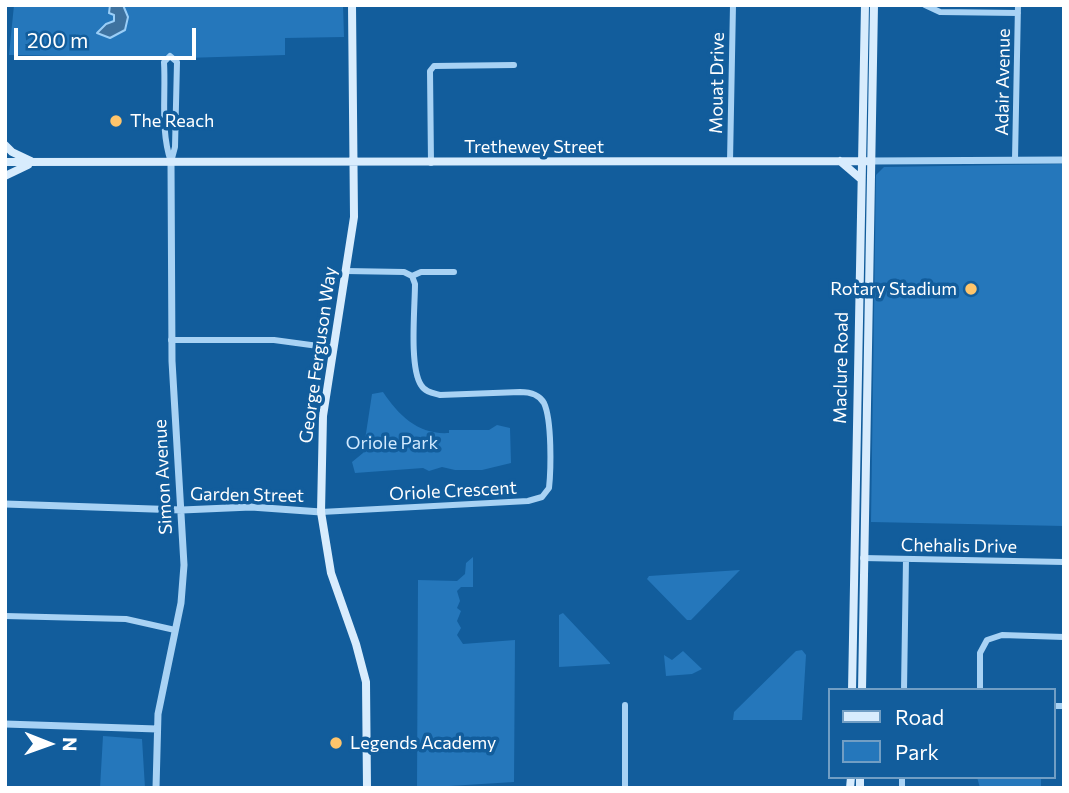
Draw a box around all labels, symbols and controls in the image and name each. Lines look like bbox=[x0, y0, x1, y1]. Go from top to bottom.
scale bar bbox=[18, 14, 200, 58]
text: 200 m bbox=[27, 27, 88, 52]
street label: Adair Avenue bbox=[991, 28, 1015, 136]
street label: Mouat Drive bbox=[705, 32, 729, 134]
place label: The Reach bbox=[130, 110, 214, 132]
marker: The Reach bbox=[108, 113, 124, 129]
street label: Trethewey Street bbox=[464, 136, 604, 158]
street label: George Ferguson Way bbox=[295, 265, 341, 445]
place label: Rotary Stadium bbox=[830, 278, 957, 300]
marker: Rotary Stadium bbox=[963, 281, 979, 297]
street label: Maclure Road bbox=[829, 312, 853, 424]
street label: Simon Avenue bbox=[149, 419, 177, 535]
park label: Oriole Park bbox=[346, 432, 438, 454]
street label: Oriole Crescent bbox=[389, 477, 517, 505]
street label: Garden Street bbox=[190, 483, 304, 507]
street label: Chehalis Drive bbox=[901, 534, 1017, 558]
legend bbox=[828, 688, 1055, 779]
text: Road bbox=[895, 704, 944, 729]
north arrow bbox=[14, 709, 84, 779]
place label: Legends Academy bbox=[350, 732, 496, 754]
marker: Legends Academy bbox=[328, 735, 344, 751]
text: N bbox=[59, 737, 82, 752]
text: Park bbox=[895, 739, 939, 764]

